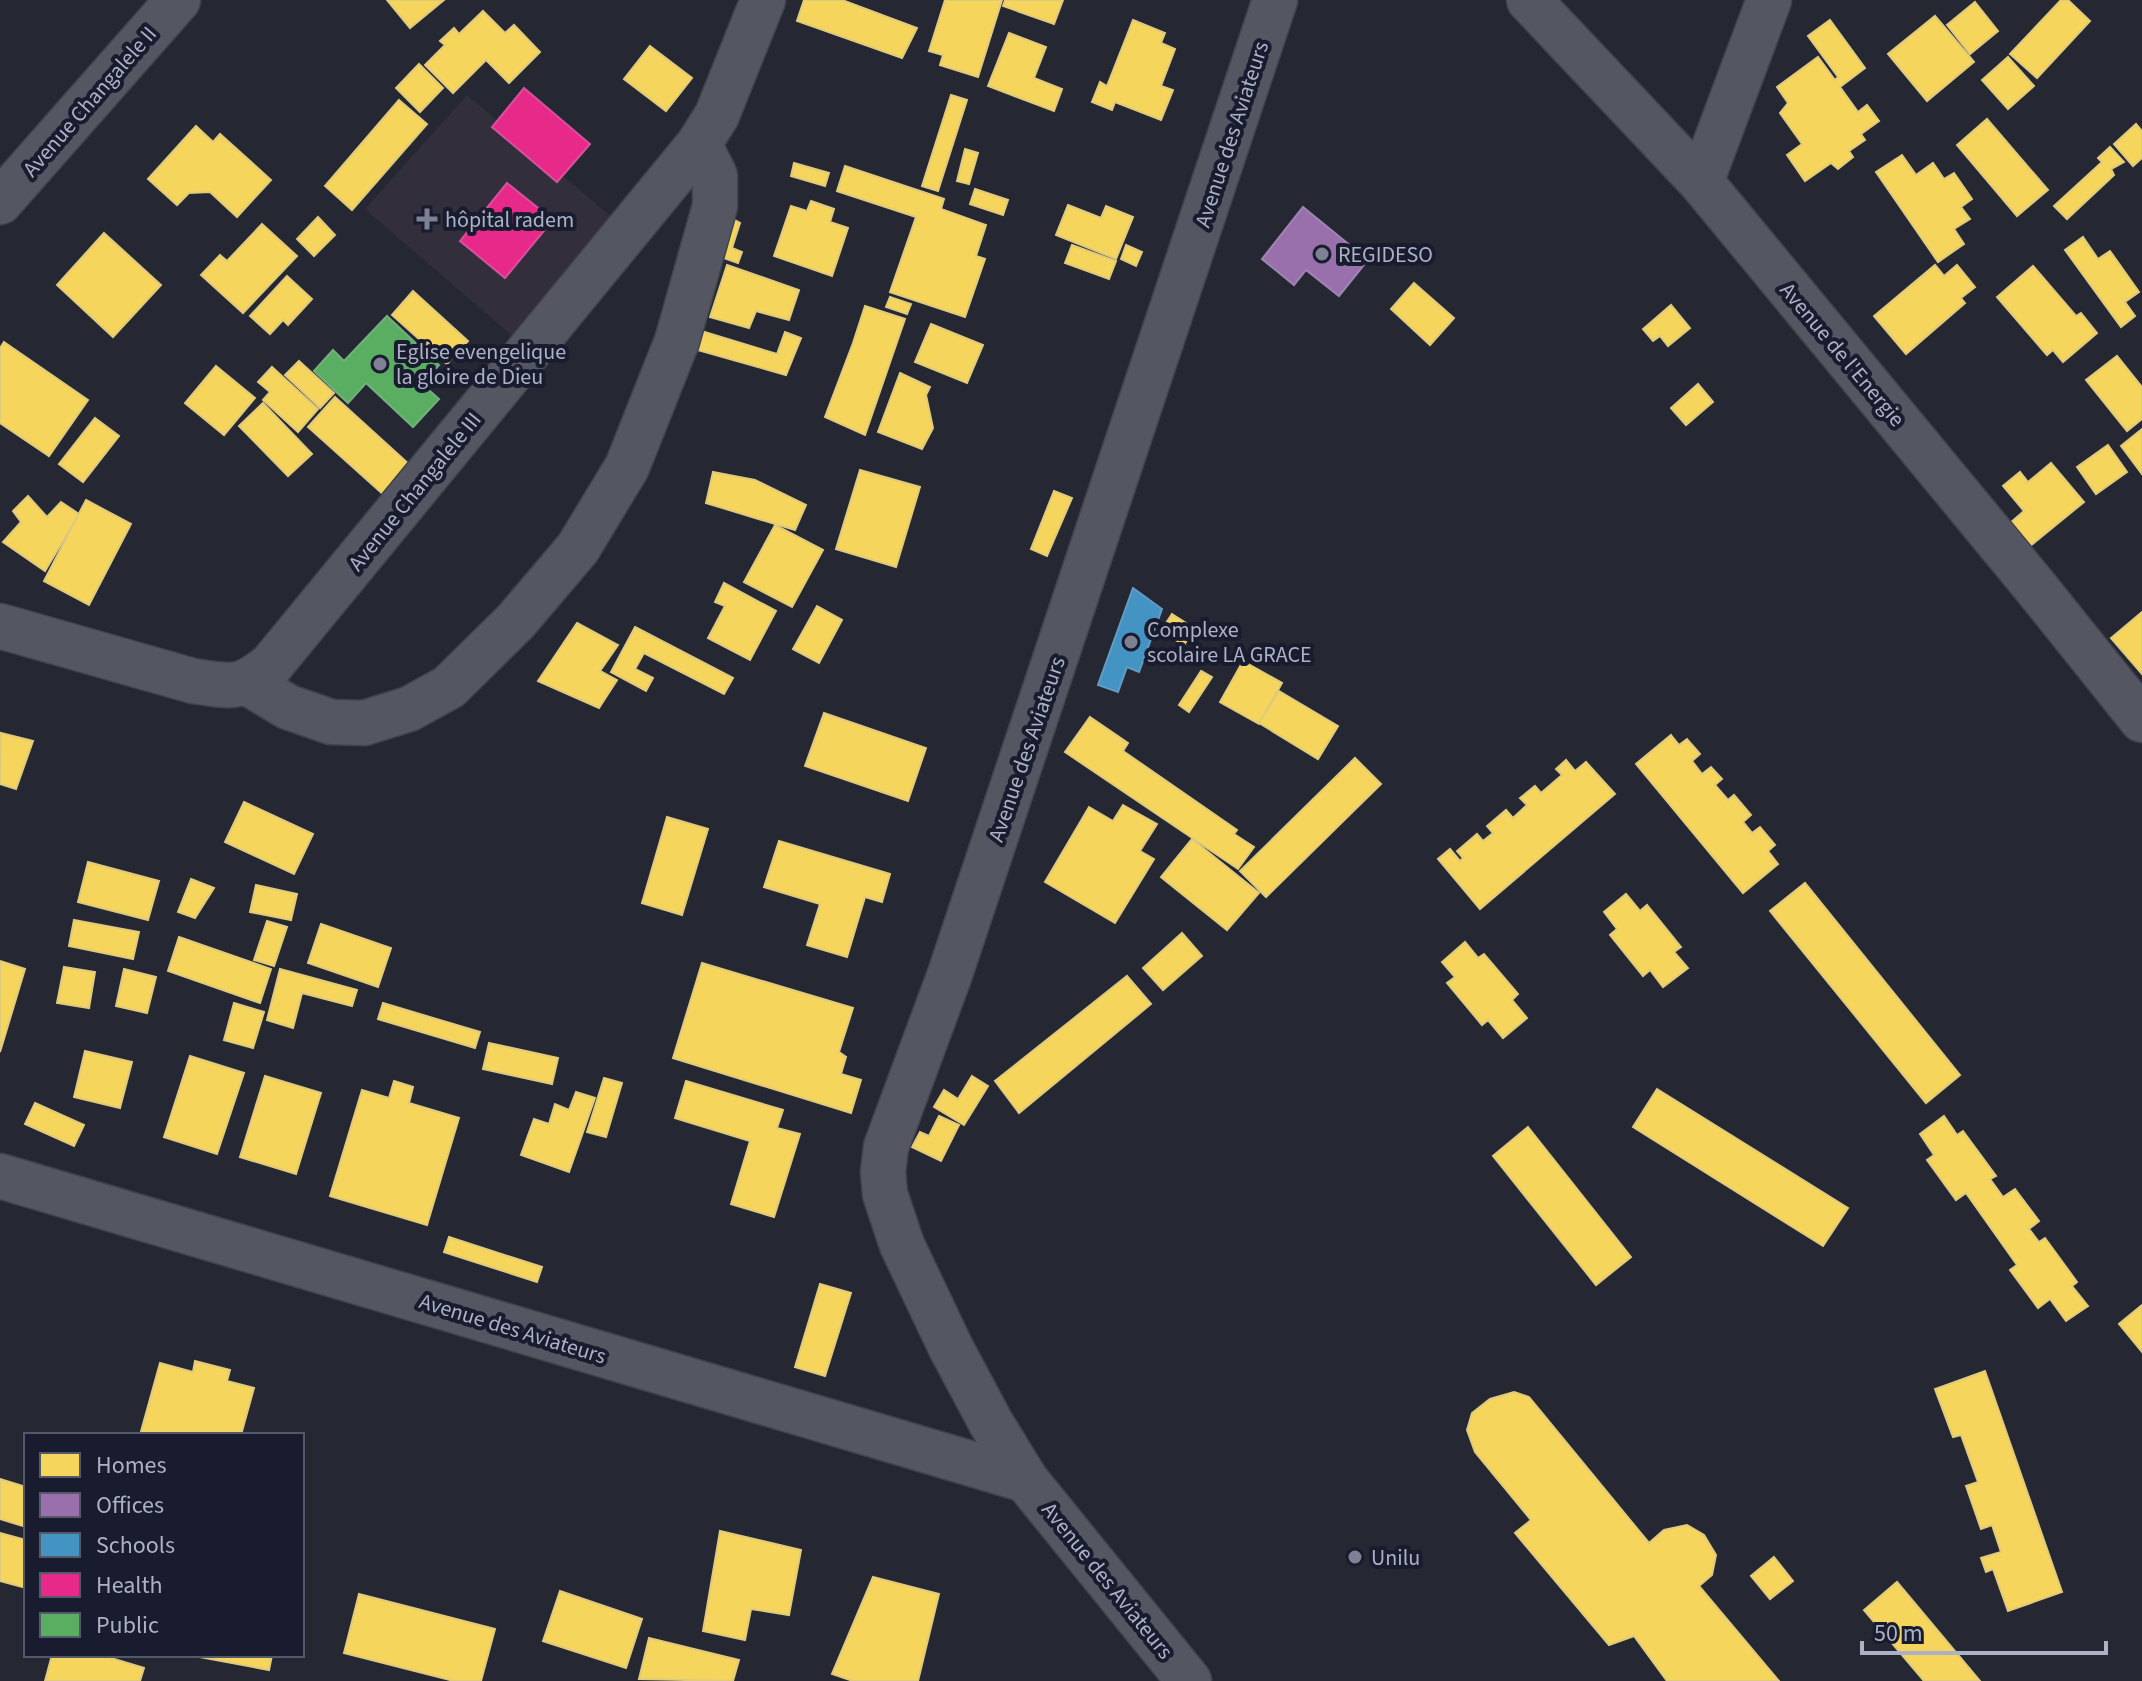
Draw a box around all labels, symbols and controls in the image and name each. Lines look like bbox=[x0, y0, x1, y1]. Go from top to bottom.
street label: Avenue Changalele II bbox=[15, 19, 164, 184]
street label: Avenue des Aviateurs bbox=[1187, 37, 1277, 232]
place label: hôpital radem bbox=[445, 204, 574, 236]
marker: hôpital radem bbox=[416, 208, 438, 230]
place label: REGIDESO bbox=[1338, 239, 1433, 271]
marker: REGIDESO bbox=[1313, 245, 1331, 263]
street label: Avenue de l'Energie bbox=[1772, 275, 1912, 434]
place label: Eglise evengelique la gloire de Dieu bbox=[396, 336, 566, 393]
marker: Eglise evengelique la gloire de Dieu bbox=[371, 355, 389, 373]
street label: Avenue Changalele III bbox=[341, 405, 489, 578]
place label: Complexe scolaire LA GRACE bbox=[1147, 614, 1312, 671]
marker: Complexe scolaire LA GRACE bbox=[1122, 633, 1140, 651]
street label: Avenue des Aviateurs bbox=[980, 652, 1074, 846]
street label: Avenue des Aviateurs bbox=[415, 1285, 610, 1373]
legend bbox=[24, 1433, 304, 1657]
text: Homes bbox=[96, 1448, 167, 1483]
text: Offices bbox=[96, 1488, 164, 1523]
street label: Avenue des Aviateurs bbox=[1034, 1495, 1181, 1666]
text: Schools bbox=[96, 1528, 175, 1563]
place label: Unilu bbox=[1371, 1542, 1420, 1574]
marker: Unilu bbox=[1346, 1548, 1364, 1566]
text: Health bbox=[96, 1568, 163, 1603]
scale bar bbox=[1862, 1605, 2106, 1655]
text: Public bbox=[96, 1608, 159, 1643]
text: 50 m bbox=[1874, 1616, 1923, 1651]

